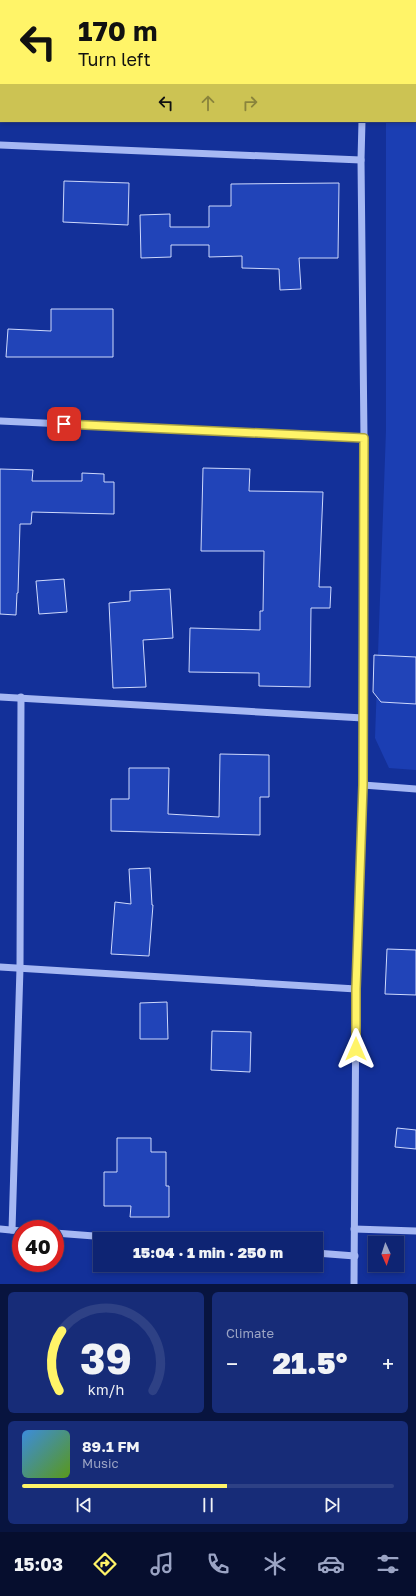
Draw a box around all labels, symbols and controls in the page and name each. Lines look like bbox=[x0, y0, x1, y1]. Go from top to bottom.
text: 170 m bbox=[78, 14, 157, 47]
icon: left bbox=[12, 16, 64, 68]
text: Turn left bbox=[78, 48, 151, 70]
icon: left bbox=[155, 92, 177, 114]
icon: ahead bbox=[197, 92, 219, 114]
icon: right bbox=[239, 92, 261, 114]
pin bbox=[47, 407, 81, 441]
icon: arrive bbox=[53, 413, 75, 435]
position arrow bbox=[335, 1028, 377, 1070]
speed limit sign: 40 bbox=[12, 1220, 64, 1272]
north arrow bbox=[368, 1236, 404, 1272]
map controls bbox=[368, 1236, 404, 1272]
text: 15:04 · 1 min · 250 m bbox=[133, 1243, 283, 1261]
text: Climate bbox=[226, 1325, 274, 1341]
text: 39 bbox=[80, 1332, 132, 1382]
text: 21.5° bbox=[273, 1345, 347, 1381]
text: − bbox=[226, 1350, 238, 1377]
text: + bbox=[382, 1350, 394, 1377]
text: km/h bbox=[88, 1380, 124, 1397]
text: 89.1 FM bbox=[82, 1437, 140, 1455]
text: Music bbox=[82, 1455, 119, 1471]
icon: previous bbox=[73, 1494, 95, 1516]
icon: pause bbox=[197, 1494, 219, 1516]
icon: next bbox=[321, 1494, 343, 1516]
icon: directions bbox=[91, 1550, 119, 1578]
icon: music bbox=[148, 1550, 176, 1578]
icon: phone bbox=[204, 1550, 232, 1578]
icon: climate bbox=[261, 1550, 289, 1578]
icon: car bbox=[317, 1550, 345, 1578]
icon: filters bbox=[374, 1550, 402, 1578]
text: 15:03 bbox=[14, 1553, 63, 1575]

